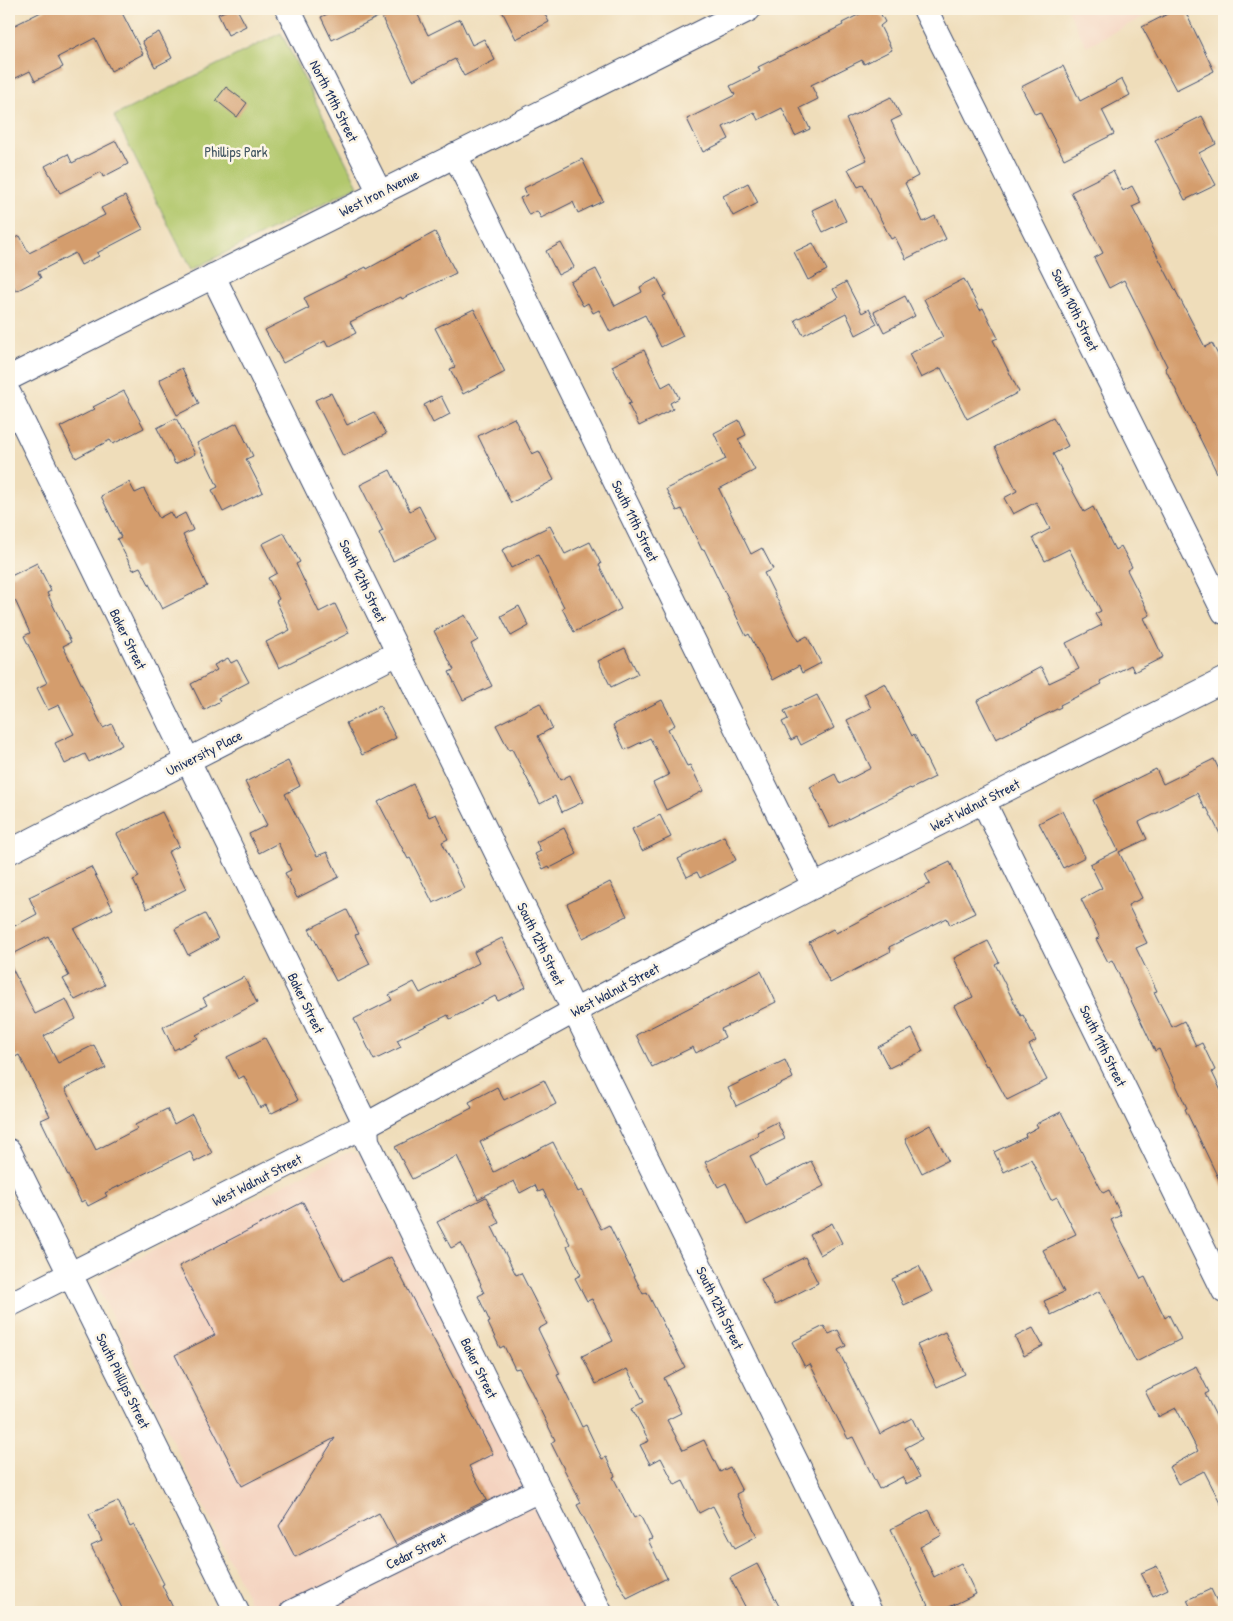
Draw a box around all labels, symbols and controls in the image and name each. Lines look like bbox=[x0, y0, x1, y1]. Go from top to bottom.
street label: North 11th Street bbox=[306, 57, 363, 145]
park label: Phillips Park bbox=[205, 142, 268, 162]
street label: West Iron Avenue bbox=[336, 164, 422, 221]
street label: South 10th Street bbox=[1047, 265, 1104, 354]
street label: South 11th Street bbox=[608, 477, 663, 565]
street label: South 12th Street bbox=[335, 536, 392, 625]
street label: Baker Street bbox=[106, 605, 151, 672]
street label: University Place bbox=[162, 725, 246, 781]
street label: West Walnut Street bbox=[927, 774, 1023, 835]
street label: South 12th Street bbox=[513, 899, 570, 988]
street label: West Walnut Street bbox=[567, 958, 663, 1021]
street label: Baker Street bbox=[284, 969, 329, 1036]
street label: South 11th Street bbox=[1076, 1002, 1131, 1090]
street label: West Walnut Street bbox=[209, 1149, 305, 1210]
street label: South 12th Street bbox=[692, 1263, 749, 1352]
street label: South Phillips Street bbox=[91, 1330, 155, 1432]
street label: Baker Street bbox=[457, 1334, 502, 1401]
street label: Cedar Street bbox=[382, 1528, 449, 1573]

